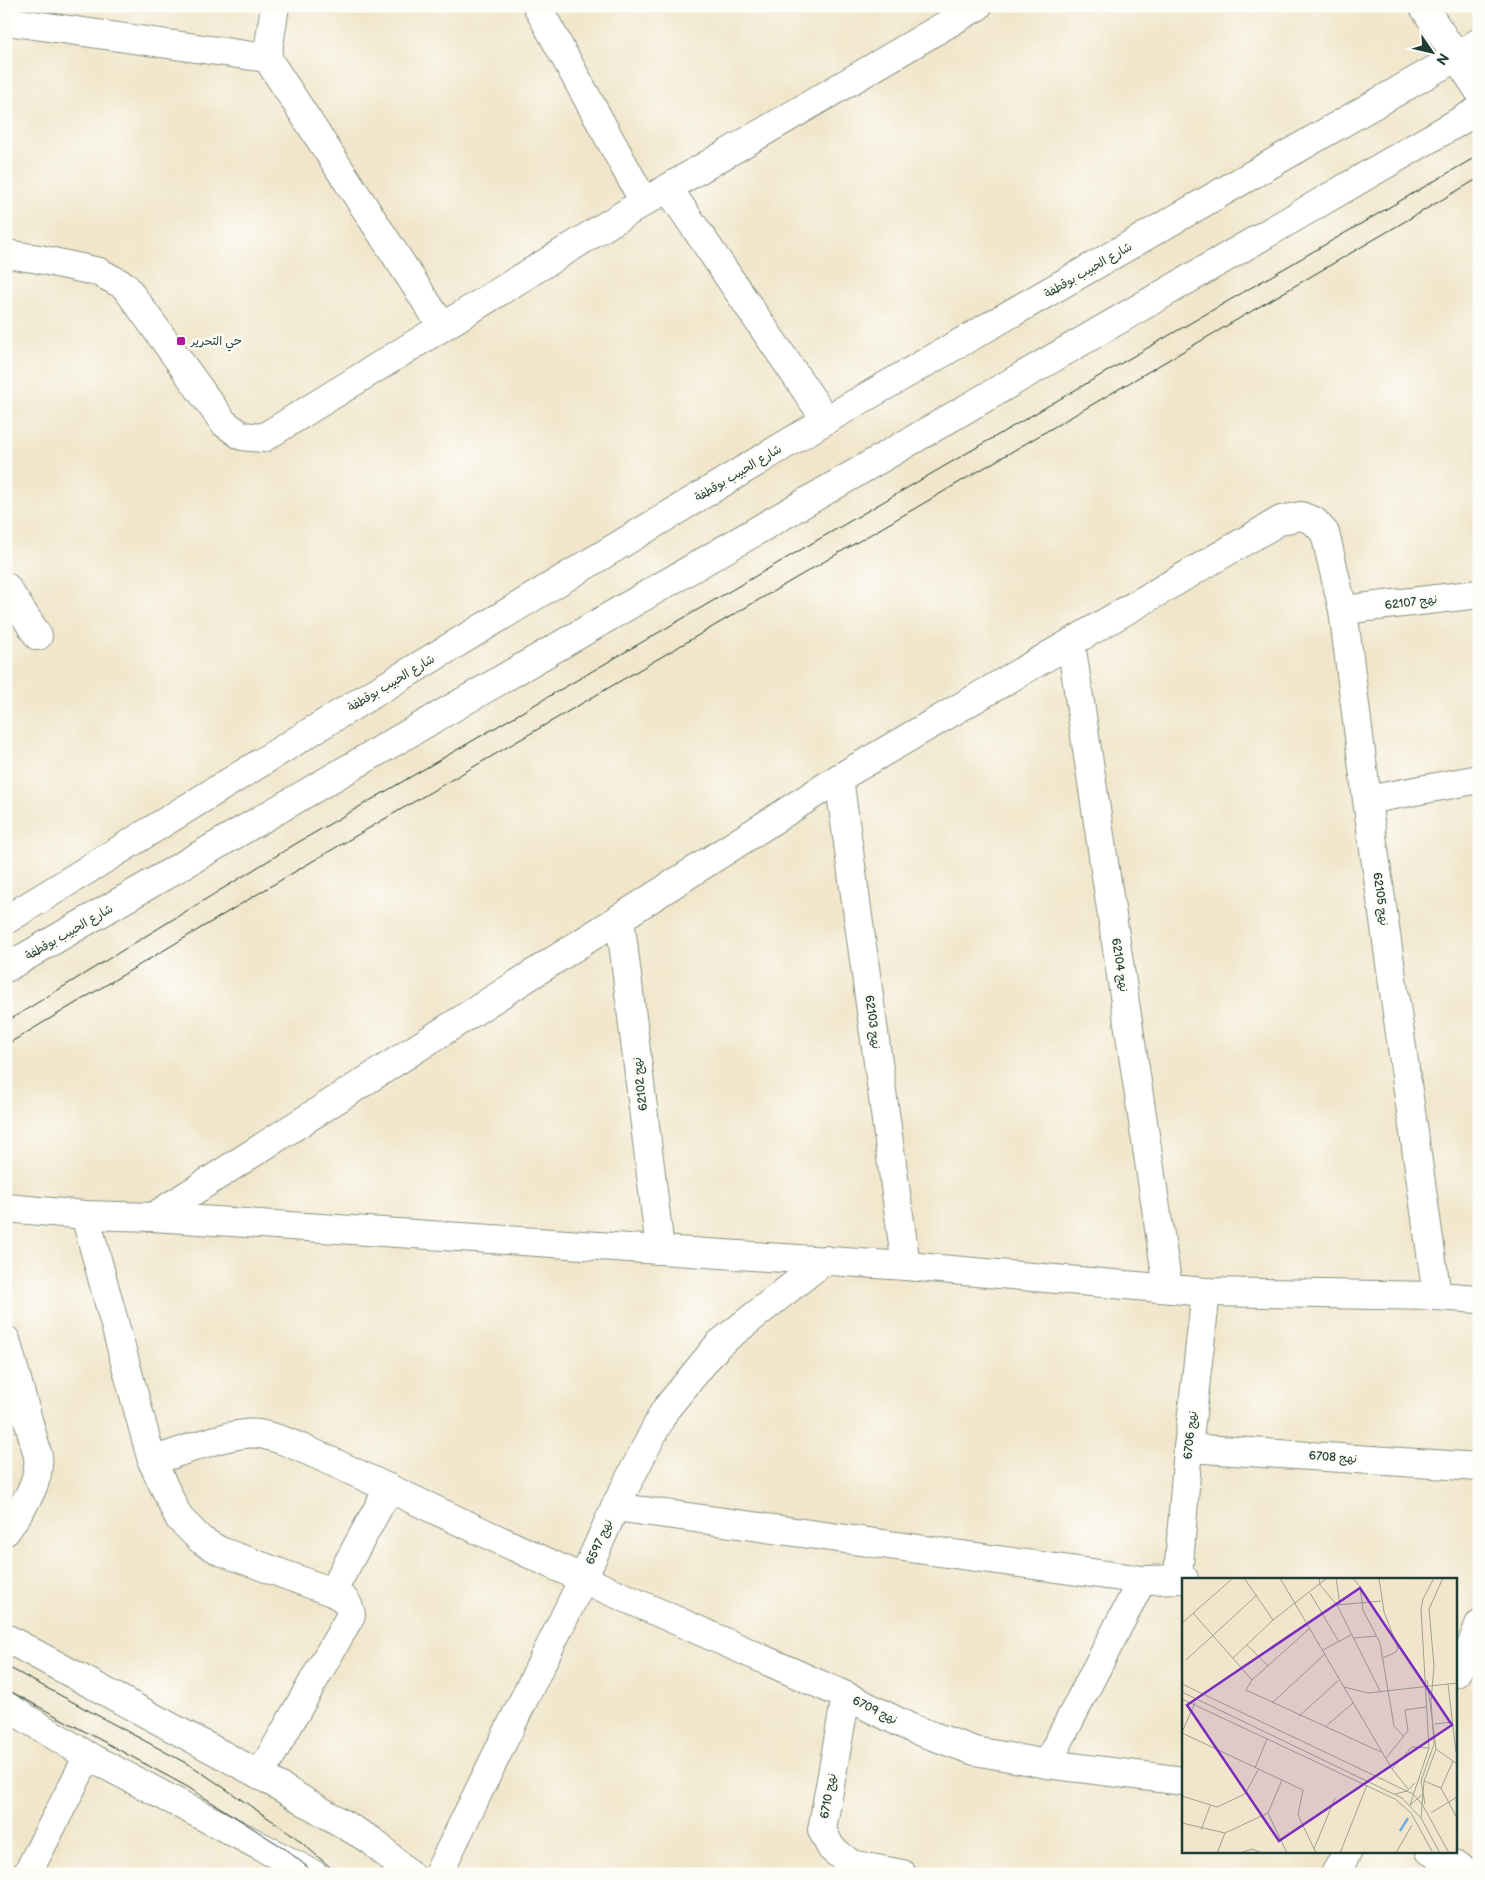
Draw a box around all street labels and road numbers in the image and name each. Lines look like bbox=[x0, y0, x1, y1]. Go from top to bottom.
street label: شارع الحبيب بوقطفة bbox=[1042, 239, 1135, 302]
street label: شارع الحبيب بوقطفة bbox=[692, 442, 785, 506]
street label: نهج 62107 bbox=[1384, 592, 1438, 614]
street label: شارع الحبيب بوقطفة bbox=[345, 652, 438, 716]
street label: نهج 62105 bbox=[1368, 871, 1392, 927]
street label: شارع الحبيب بوقطفة bbox=[23, 901, 116, 964]
street label: نهج 62104 bbox=[1107, 937, 1131, 993]
street label: نهج 62103 bbox=[860, 994, 884, 1050]
street label: نهج 62102 bbox=[630, 1056, 652, 1112]
street label: نهج 6706 bbox=[1180, 1410, 1201, 1460]
street label: نهج 6708 bbox=[1308, 1448, 1358, 1468]
street label: نهج 6597 bbox=[583, 1517, 617, 1568]
street label: نهج 6709 bbox=[849, 1693, 900, 1729]
street label: نهج 6710 bbox=[817, 1772, 841, 1820]

